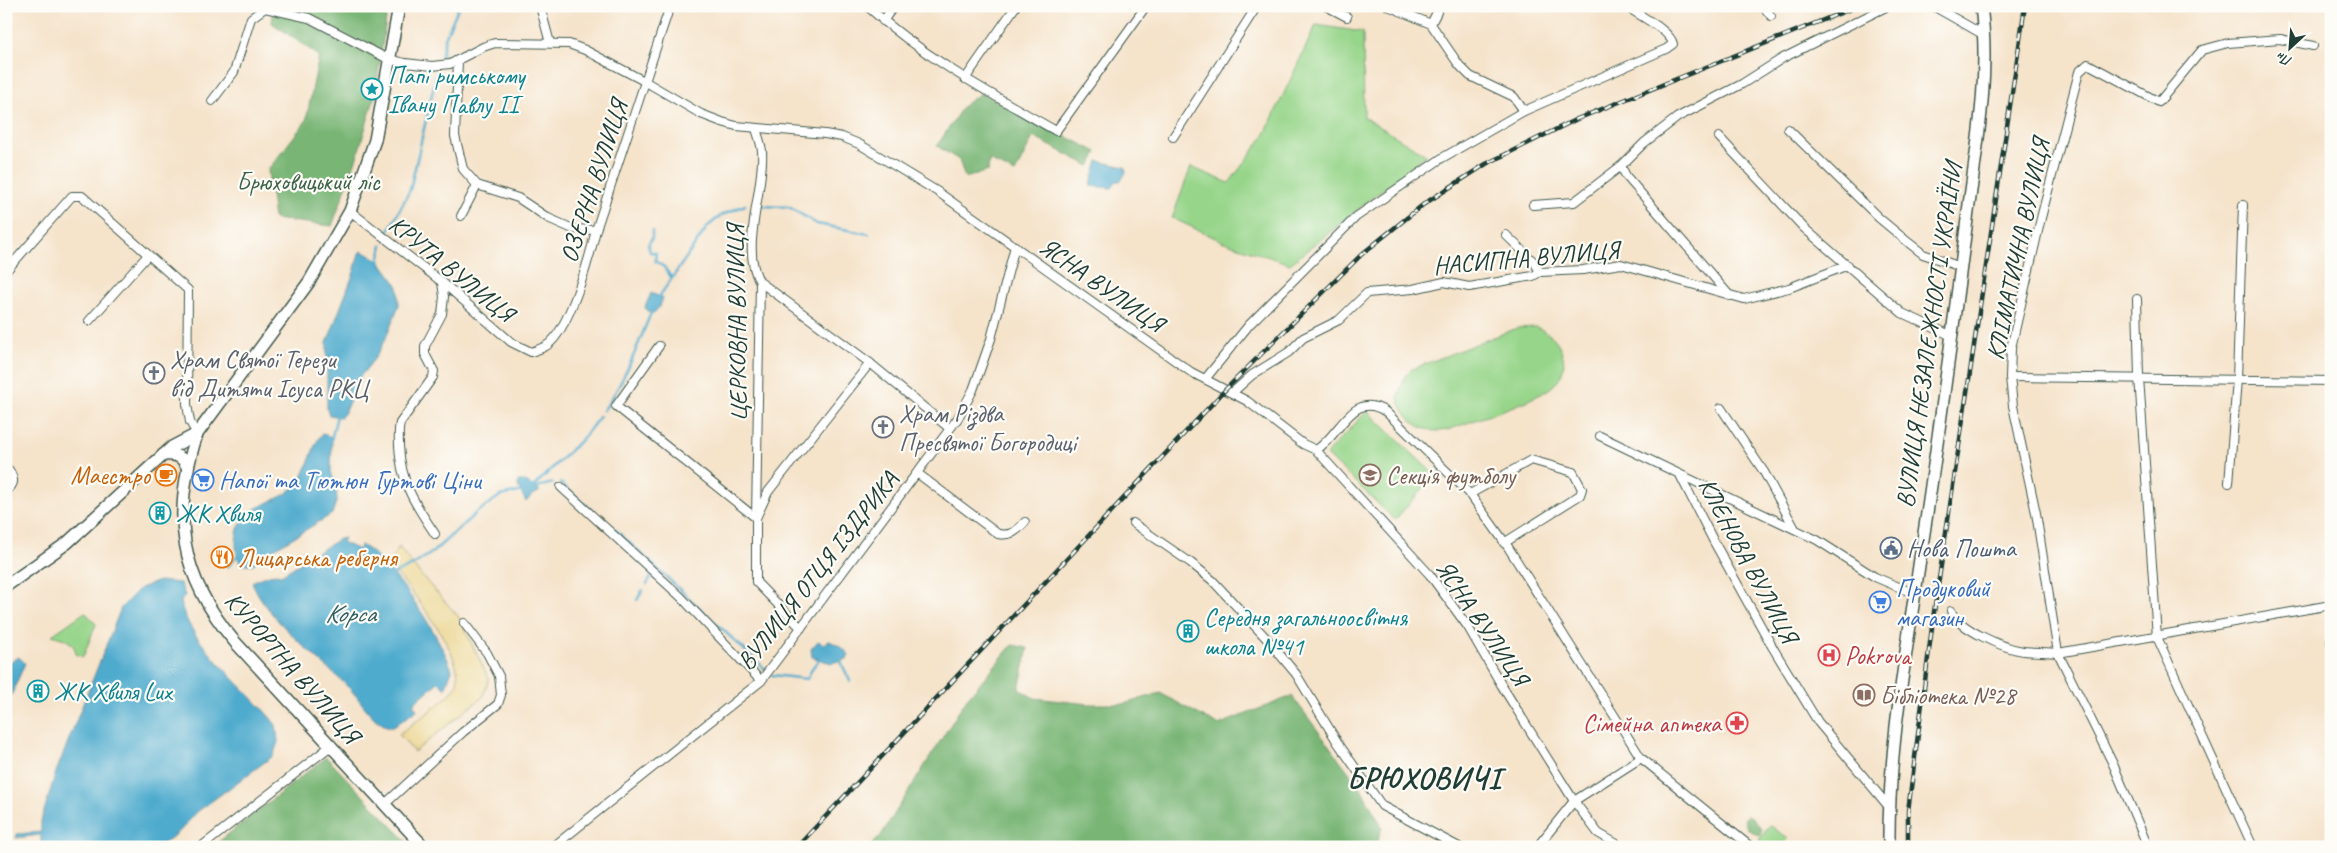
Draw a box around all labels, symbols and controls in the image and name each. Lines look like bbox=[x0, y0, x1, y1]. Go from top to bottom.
north arrow bbox=[2264, 22, 2314, 72]
text: Пн bbox=[2273, 48, 2295, 70]
place label: Папі римському Івану Павлу ІІ bbox=[388, 60, 527, 121]
place icon: Папі римському Івану Павлу ІІ bbox=[360, 77, 384, 101]
street label: ОЗЕРНА ВУЛИЦЯ bbox=[553, 93, 636, 266]
street label: КЛІМАТИЧНА ВУЛИЦЯ bbox=[1979, 132, 2058, 363]
street label: ВУЛИЦЯ НЕЗАЛЕЖНОСТІ УКРАЇНИ bbox=[1889, 156, 1970, 510]
park label: Брюховицький ліс bbox=[236, 166, 381, 198]
street label: КРУТА ВУЛИЦЯ bbox=[382, 208, 524, 332]
street label: ЦЕРКОВНА ВУЛИЦЯ bbox=[719, 220, 755, 422]
street label: ЯСНА ВУЛИЦЯ bbox=[1033, 230, 1173, 342]
street label: НАСИПНА ВУЛИЦЯ bbox=[1432, 234, 1624, 282]
place label: Храм Святої Терези від Дитяти Ісуса РКЦ bbox=[170, 344, 371, 405]
church icon: Храм Святої Терези від Дитяти Ісуса РКЦ bbox=[142, 361, 166, 385]
place label: Храм Різдва Пресвятої Богородиці bbox=[899, 398, 1080, 459]
church icon: Храм Різдва Пресвятої Богородиці bbox=[871, 415, 895, 439]
place label: Маестро bbox=[70, 460, 151, 492]
place label: Секція футболу bbox=[1386, 460, 1518, 492]
cafe icon: Маестро bbox=[154, 463, 178, 487]
school or university icon: Секція футболу bbox=[1358, 463, 1382, 487]
street label: ВУЛИЦЯ ОТЦЯ ІЗДРИКА bbox=[730, 464, 906, 676]
place label: Напої та Тютюн Гуртові Ціни bbox=[219, 465, 483, 497]
supermarket icon: Напої та Тютюн Гуртові Ціни bbox=[191, 468, 215, 492]
street label: КЛЕНОВА ВУЛИЦЯ bbox=[1691, 472, 1807, 652]
place label: ЖК Хвиля bbox=[176, 498, 262, 530]
building icon: ЖК Хвиля bbox=[148, 501, 172, 525]
place label: Нова Пошта bbox=[1907, 533, 2018, 565]
public building icon: Нова Пошта bbox=[1879, 536, 1903, 560]
place label: Лицарська реберня bbox=[238, 542, 399, 574]
restaurant icon: Лицарська реберня bbox=[210, 545, 234, 569]
street label: ЯСНА ВУЛИЦЯ bbox=[1428, 554, 1538, 695]
place label: Продуковий магазин bbox=[1896, 573, 1992, 634]
street label: КУРОРТНА ВУЛИЦЯ bbox=[218, 585, 369, 753]
supermarket icon: Продуковий магазин bbox=[1868, 590, 1892, 614]
water label: Корса bbox=[325, 597, 378, 630]
place label: Середня загальноосвітня школа №41 bbox=[1204, 602, 1408, 663]
building icon: Середня загальноосвітня школа №41 bbox=[1176, 619, 1200, 643]
place label: Pokrova bbox=[1845, 640, 1913, 672]
hospital icon: Pokrova bbox=[1817, 643, 1841, 667]
place label: ЖК Хвиля Lux bbox=[54, 676, 174, 708]
building icon: ЖК Хвиля Lux bbox=[26, 679, 50, 703]
place label: Бібліотека №28 bbox=[1880, 680, 2018, 712]
library icon: Бібліотека №28 bbox=[1852, 683, 1876, 707]
place label: Сімейна аптека bbox=[1583, 708, 1723, 740]
pharmacy icon: Сімейна аптека bbox=[1725, 711, 1749, 735]
district label: БРЮХОВИЧІ bbox=[1347, 759, 1507, 797]

